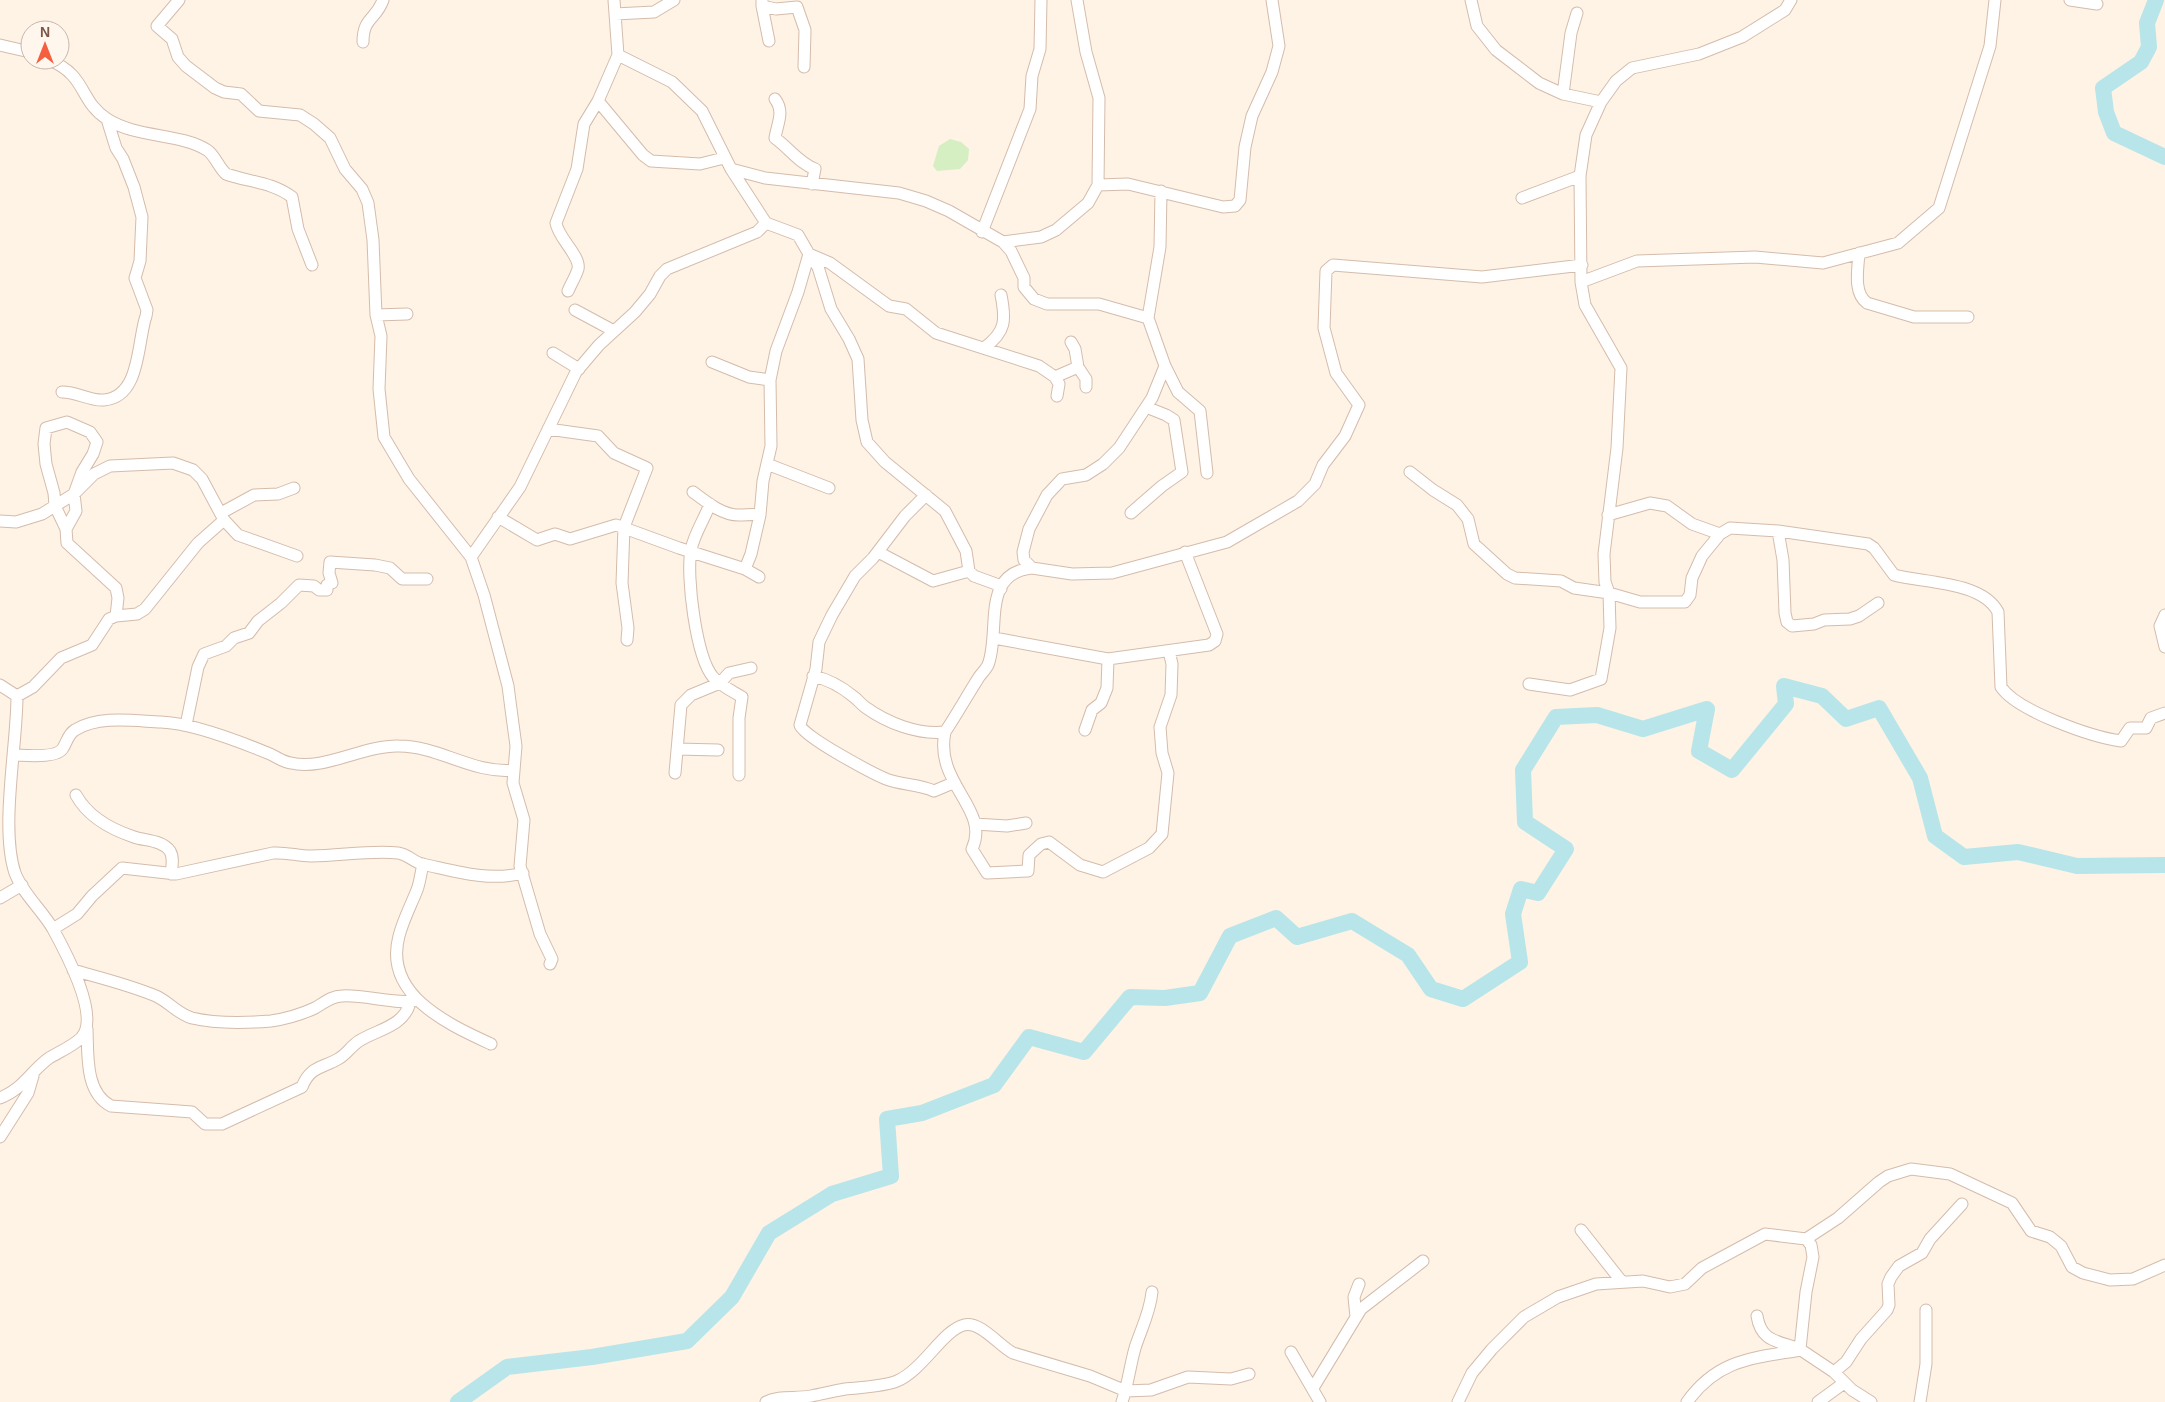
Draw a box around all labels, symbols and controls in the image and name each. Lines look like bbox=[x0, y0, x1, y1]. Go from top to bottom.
north arrow bbox=[20, 20, 70, 70]
text: N bbox=[40, 24, 50, 40]

